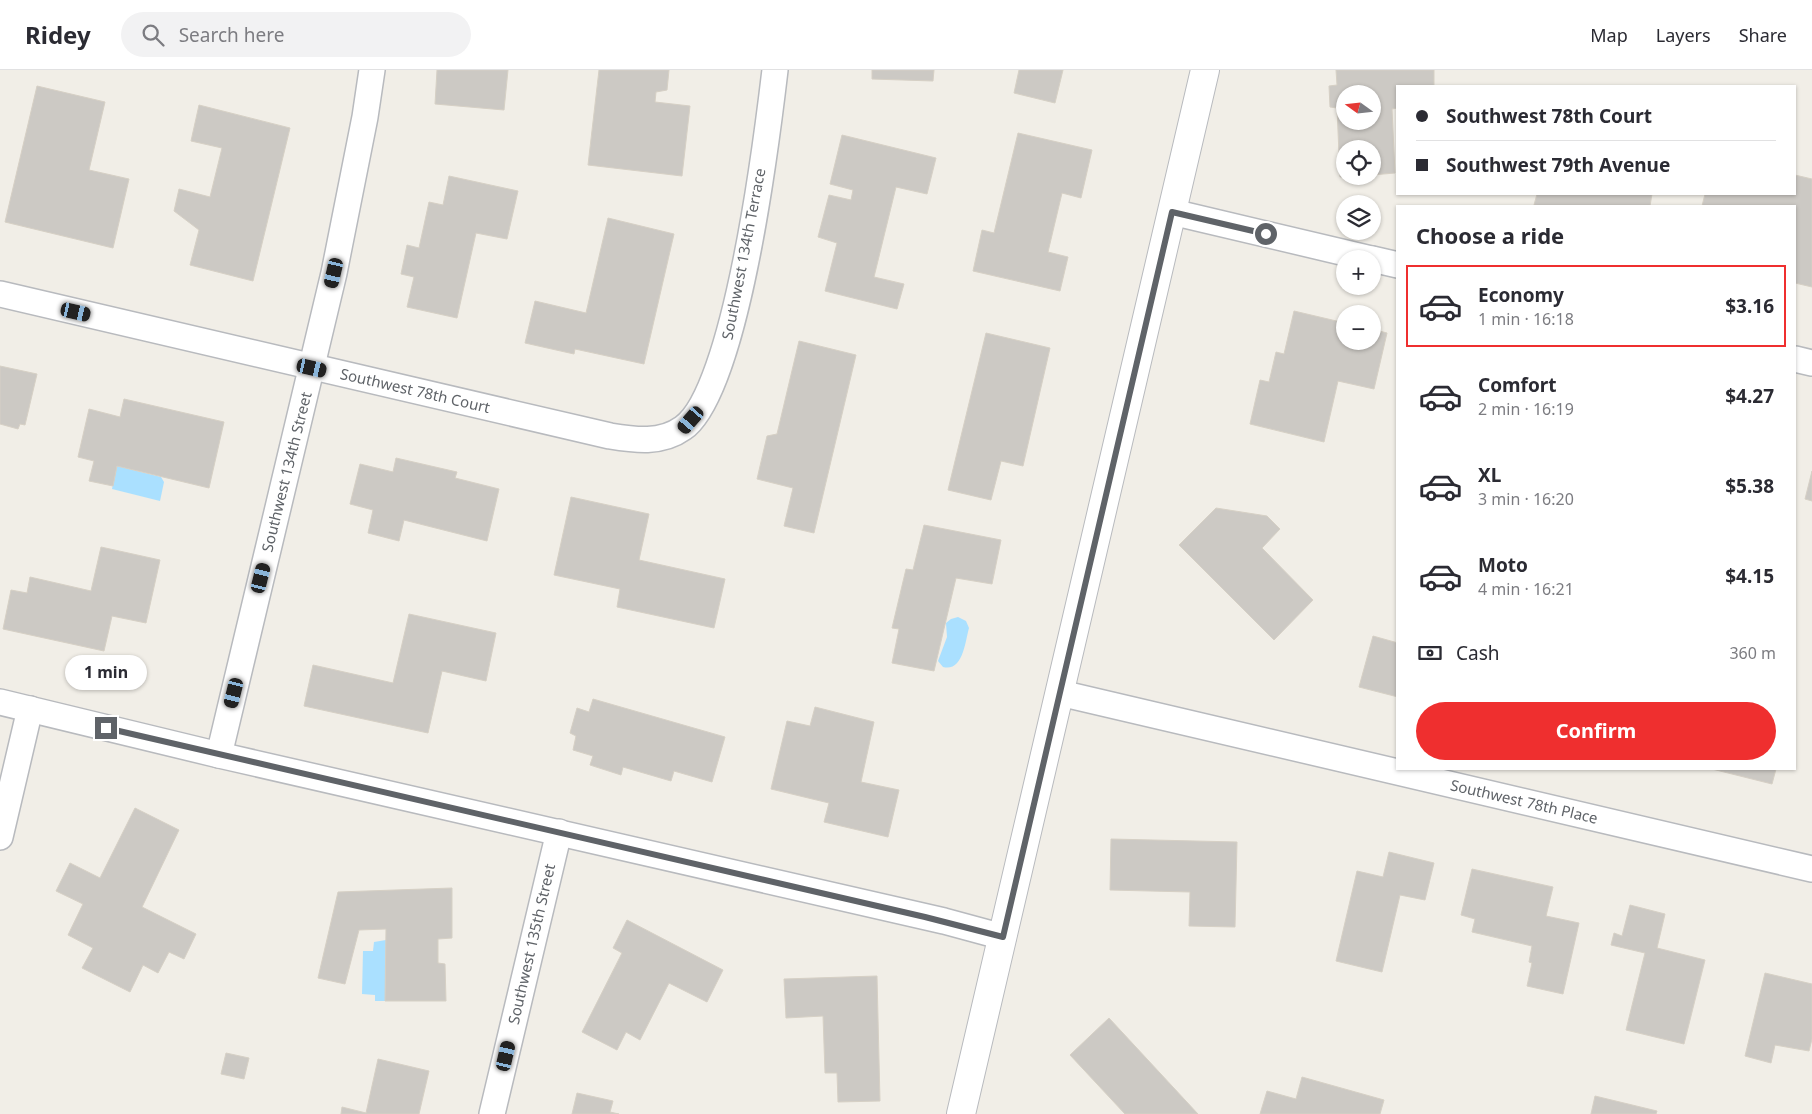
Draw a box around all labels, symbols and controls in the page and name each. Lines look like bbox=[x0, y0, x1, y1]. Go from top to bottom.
search box bbox=[121, 12, 471, 57]
text: Ridey bbox=[25, 18, 91, 51]
icon: search bbox=[139, 21, 167, 49]
text: Search here bbox=[179, 22, 284, 48]
text: Map bbox=[1590, 23, 1628, 47]
text: Layers bbox=[1656, 23, 1711, 47]
text: Share bbox=[1739, 23, 1787, 47]
north arrow bbox=[1336, 85, 1381, 130]
map controls bbox=[1336, 85, 1381, 350]
text: Southwest 78th Court bbox=[1446, 103, 1652, 129]
button: locate bbox=[1336, 140, 1381, 185]
text: Southwest 79th Avenue bbox=[1446, 152, 1670, 178]
street label: Southwest 134th Terrace bbox=[717, 166, 769, 341]
button: layers bbox=[1336, 195, 1381, 240]
text: Choose a ride bbox=[1416, 220, 1564, 250]
route start bbox=[1255, 223, 1277, 245]
button: + bbox=[1336, 250, 1381, 295]
car bbox=[323, 257, 344, 289]
text: Economy bbox=[1478, 282, 1564, 308]
icon: car bbox=[1418, 284, 1463, 329]
text: $3.16 bbox=[1725, 293, 1774, 319]
car bbox=[59, 301, 92, 323]
button: − bbox=[1336, 305, 1381, 350]
text: 1 min · 16:18 bbox=[1478, 308, 1574, 330]
car bbox=[295, 357, 328, 379]
street label: Southwest 78th Court bbox=[338, 363, 493, 417]
text: Comfort bbox=[1478, 372, 1557, 398]
icon: car bbox=[1418, 374, 1463, 419]
text: $4.27 bbox=[1725, 383, 1774, 409]
street label: Southwest 134th Street bbox=[256, 389, 316, 554]
text: 2 min · 16:19 bbox=[1478, 398, 1574, 420]
car bbox=[675, 404, 706, 436]
text: XL bbox=[1478, 462, 1501, 488]
icon: car bbox=[1418, 464, 1463, 509]
text: $5.38 bbox=[1725, 473, 1774, 499]
text: 3 min · 16:20 bbox=[1478, 488, 1574, 510]
text: Moto bbox=[1478, 552, 1528, 578]
icon: car bbox=[1418, 554, 1463, 599]
car bbox=[250, 562, 271, 594]
text: $4.15 bbox=[1725, 563, 1774, 589]
text: 4 min · 16:21 bbox=[1478, 578, 1574, 600]
icon: cash bbox=[1416, 639, 1444, 667]
text: Cash bbox=[1456, 640, 1500, 666]
text: 360 m bbox=[1729, 642, 1776, 664]
callout: 1 min bbox=[65, 656, 147, 690]
text: 1 min bbox=[84, 661, 128, 683]
car bbox=[223, 677, 244, 709]
button: Confirm bbox=[1416, 702, 1776, 760]
route end bbox=[95, 717, 117, 739]
street label: Southwest 78th Place bbox=[1449, 774, 1600, 828]
street label: Southwest 135th Street bbox=[503, 861, 559, 1026]
car bbox=[495, 1040, 516, 1072]

